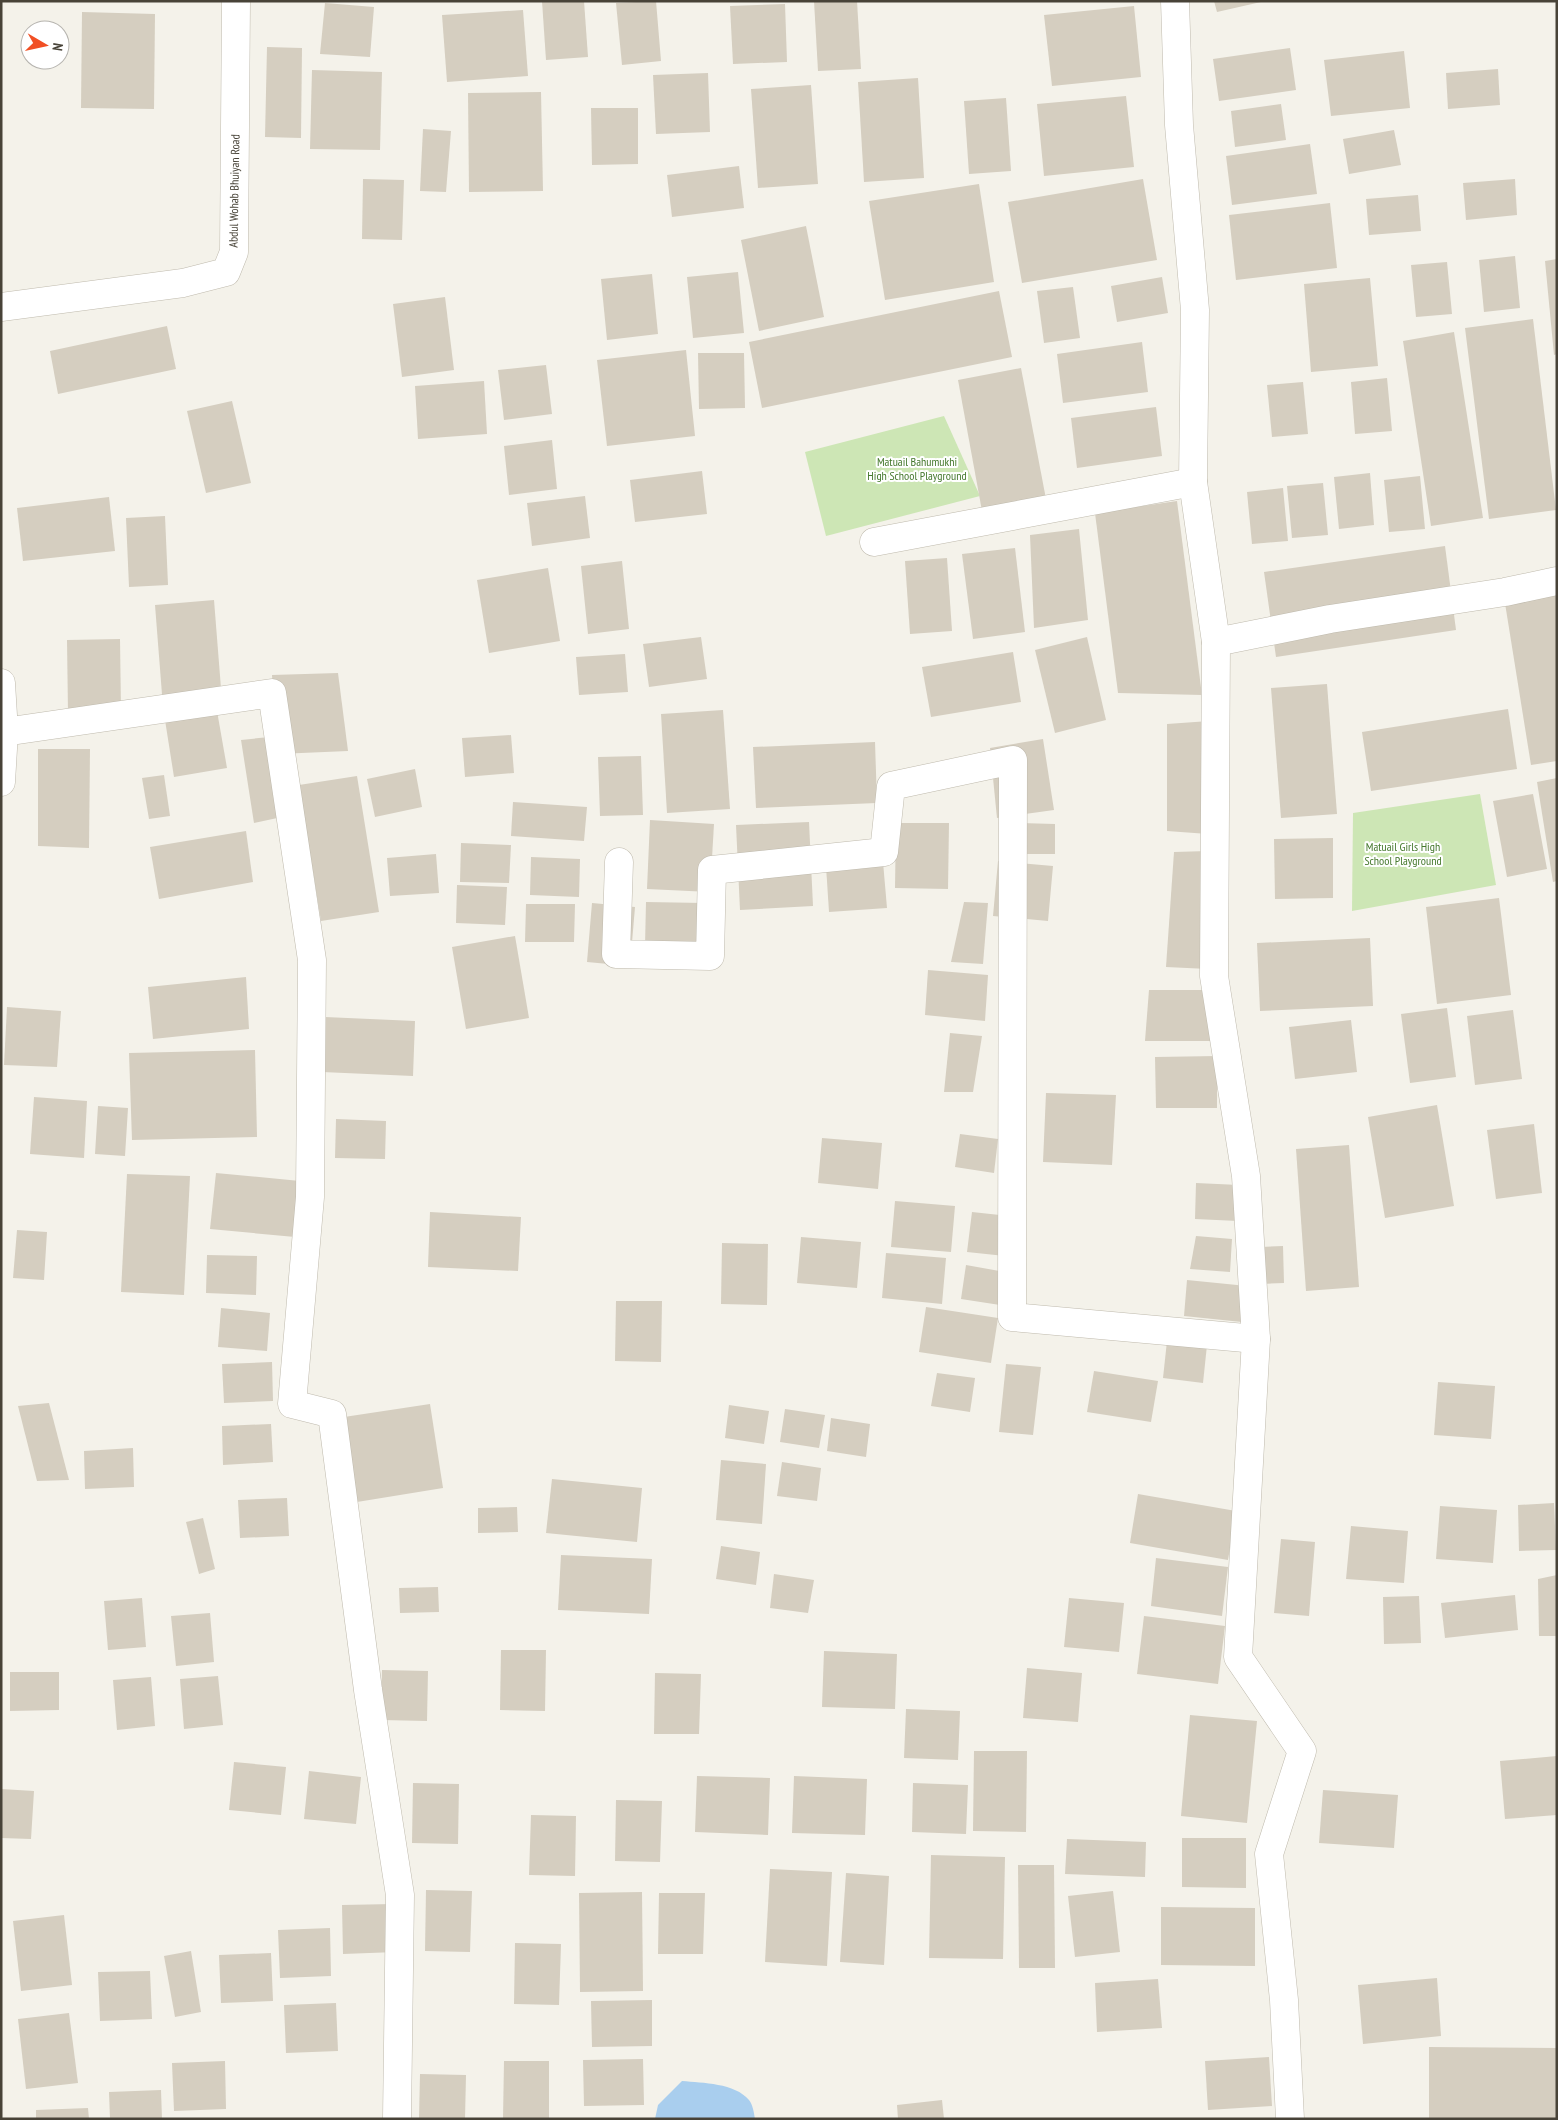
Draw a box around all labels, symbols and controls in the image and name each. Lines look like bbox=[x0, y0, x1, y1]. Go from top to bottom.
north arrow bbox=[20, 20, 70, 70]
text: N bbox=[48, 42, 67, 52]
street label: Abdul Wohab Bhuiyan Road bbox=[226, 134, 242, 248]
park label: Matuail Bahumukhi High School Playground bbox=[867, 454, 967, 483]
park label: Matuail Girls High School Playground bbox=[1364, 839, 1442, 868]

